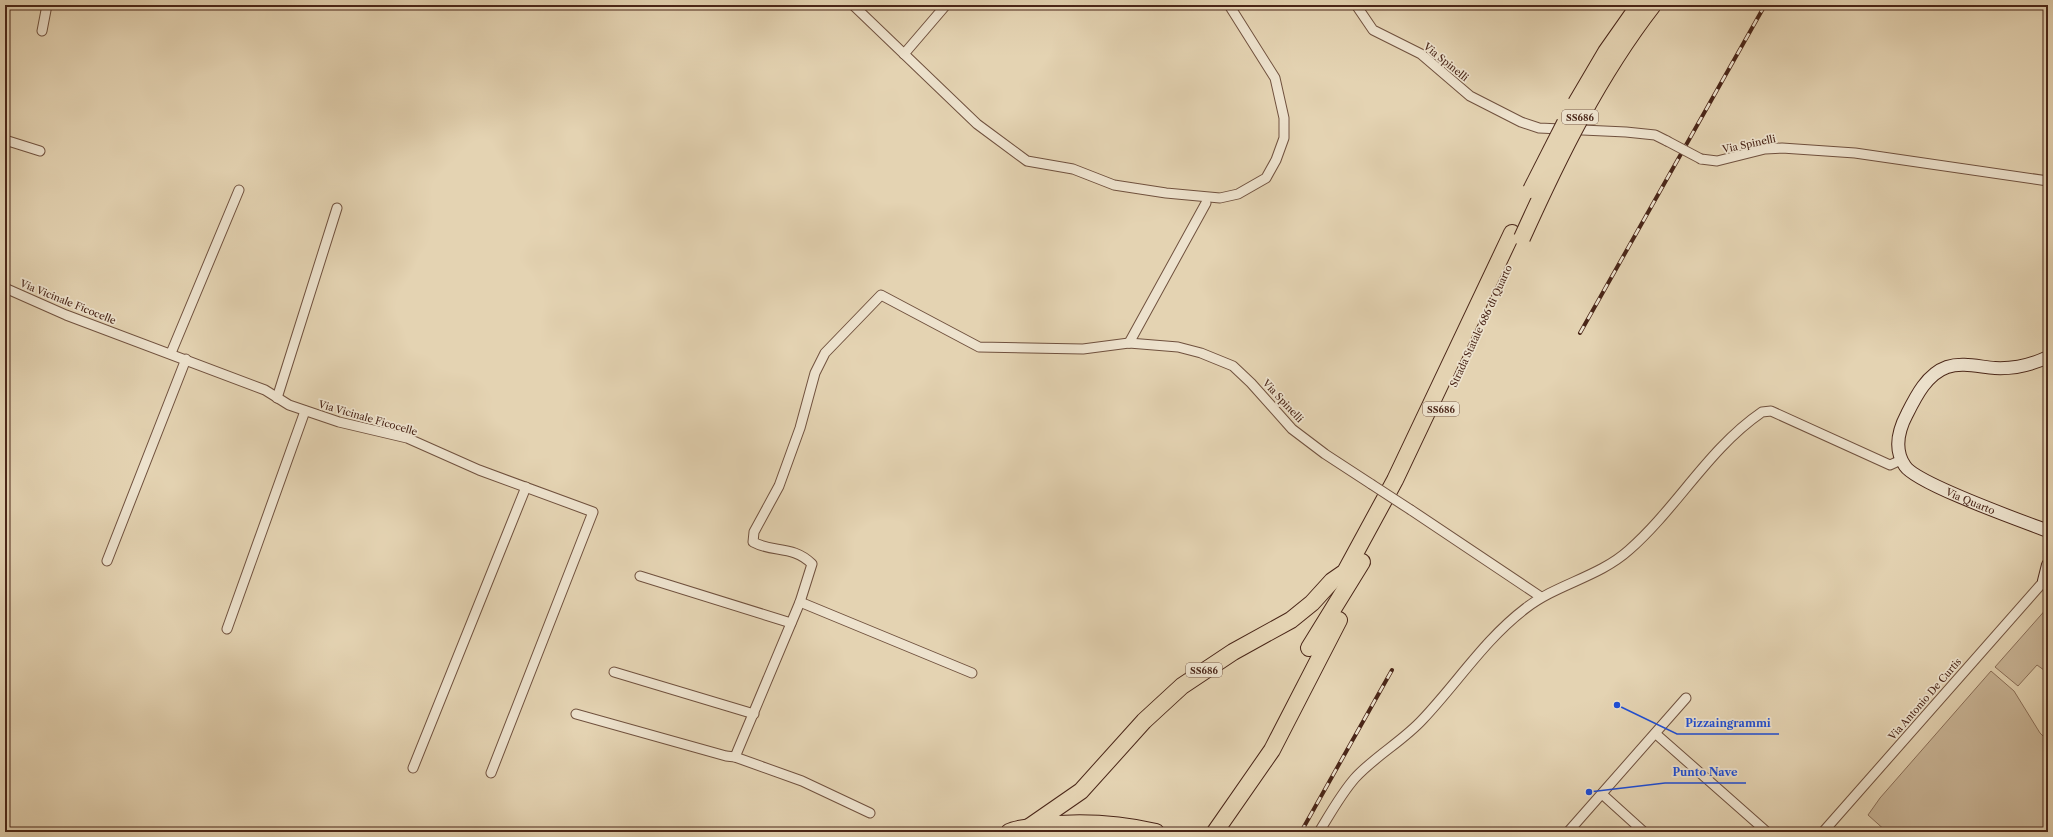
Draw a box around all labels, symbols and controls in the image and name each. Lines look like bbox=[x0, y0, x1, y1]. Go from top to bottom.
street label: Via Spinelli bbox=[1420, 39, 1471, 84]
road number: SS686 bbox=[1562, 110, 1598, 124]
street label: Via Spinelli bbox=[1720, 132, 1777, 156]
street label: Strada Statale 686 di Quarto bbox=[1447, 263, 1515, 389]
street label: Via Vicinale Ficocelle bbox=[17, 276, 118, 327]
street label: Via Spinelli bbox=[1259, 376, 1306, 425]
street label: Via Vicinale Ficocelle bbox=[316, 397, 419, 438]
road number: SS686 bbox=[1423, 402, 1459, 416]
street label: Via Quarto bbox=[1943, 485, 1997, 517]
street label: Via Antonio De Curtis bbox=[1885, 655, 1964, 743]
road number: SS686 bbox=[1186, 663, 1222, 677]
callout: Pizzaingrammi bbox=[1677, 711, 1779, 734]
text: Pizzaingrammi bbox=[1685, 716, 1771, 730]
callout: Punto Nave bbox=[1665, 760, 1746, 783]
text: Punto Nave bbox=[1673, 765, 1738, 779]

